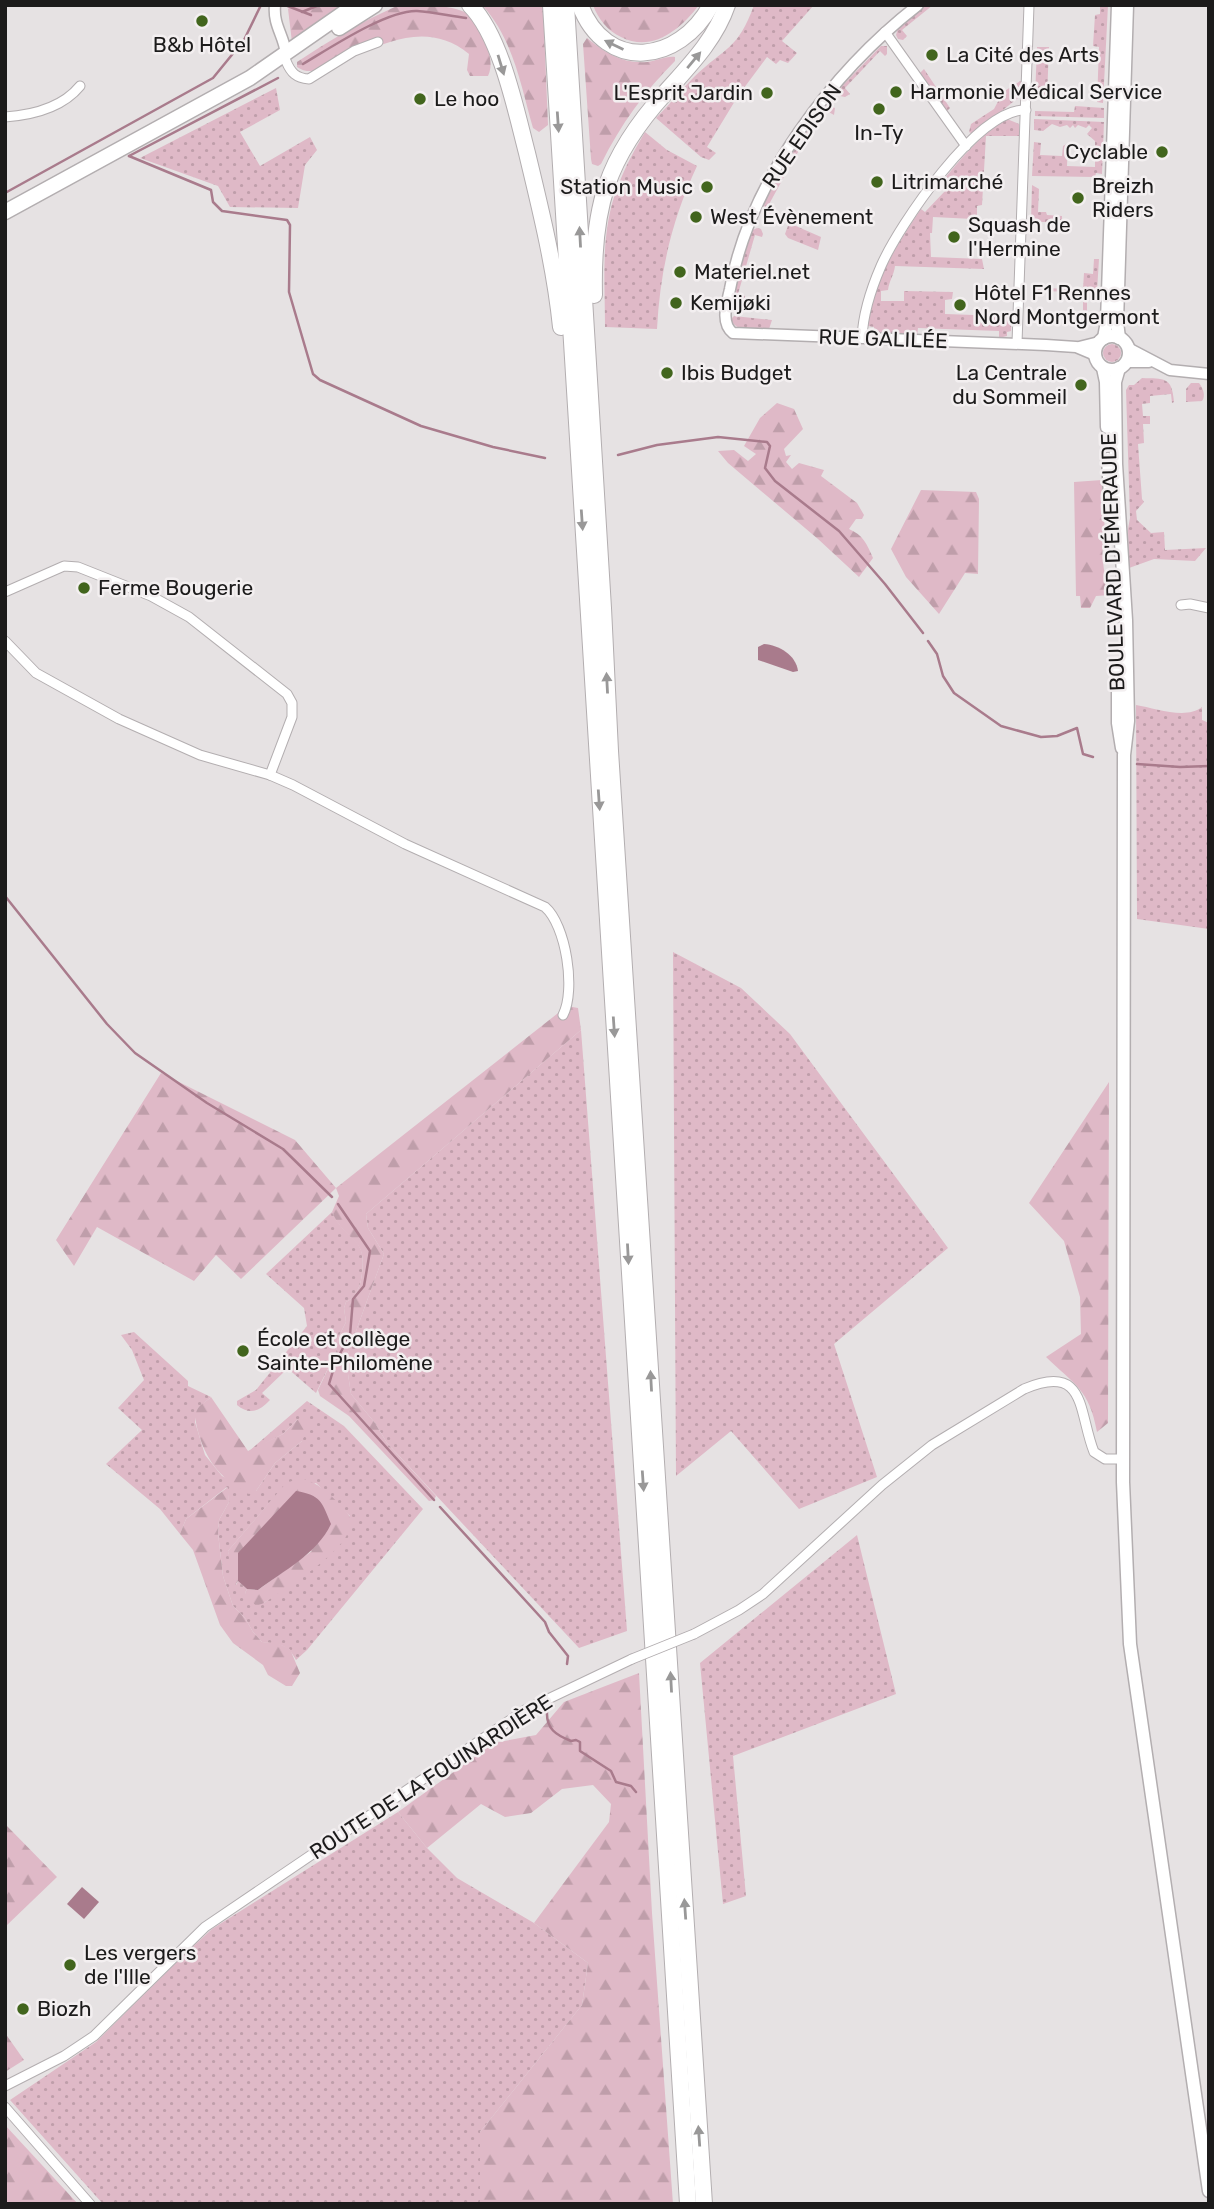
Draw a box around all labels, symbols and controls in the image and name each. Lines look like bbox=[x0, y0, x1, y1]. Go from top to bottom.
marker: B&b Hôtel bbox=[194, 13, 210, 29]
place label: B&b Hôtel bbox=[153, 32, 251, 57]
one-way arrow bbox=[604, 40, 624, 51]
place label: La Cité des Arts bbox=[946, 42, 1099, 67]
marker: La Cité des Arts bbox=[924, 47, 940, 63]
one-way arrow bbox=[686, 51, 701, 68]
one-way arrow bbox=[497, 54, 507, 75]
street label: RUE EDISON bbox=[757, 79, 847, 193]
place label: Harmonie Médical Service bbox=[910, 79, 1162, 104]
place label: L'Esprit Jardin bbox=[614, 80, 753, 105]
marker: Harmonie Médical Service bbox=[888, 84, 904, 100]
marker: L'Esprit Jardin bbox=[759, 85, 775, 101]
place label: Le hoo bbox=[434, 86, 499, 111]
marker: Le hoo bbox=[412, 91, 428, 107]
marker: In-Ty bbox=[871, 101, 887, 117]
one-way arrow bbox=[553, 111, 564, 133]
place label: In-Ty bbox=[854, 120, 904, 145]
place label: Cyclable bbox=[1065, 139, 1148, 164]
marker: Cyclable bbox=[1154, 144, 1170, 160]
place label: Litrimarché bbox=[891, 169, 1003, 194]
place label: Breizh Riders bbox=[1092, 173, 1154, 222]
place label: Station Music bbox=[560, 174, 693, 199]
marker: Litrimarché bbox=[869, 174, 885, 190]
marker: Station Music bbox=[699, 179, 715, 195]
marker: Breizh Riders bbox=[1070, 190, 1086, 206]
place label: West Évènement bbox=[710, 204, 873, 229]
marker: West Évènement bbox=[688, 209, 704, 225]
place label: Squash de l'Hermine bbox=[968, 212, 1071, 261]
one-way arrow bbox=[574, 226, 585, 248]
marker: Squash de l'Hermine bbox=[946, 229, 962, 245]
place label: Materiel.net bbox=[694, 259, 810, 284]
marker: Materiel.net bbox=[672, 264, 688, 280]
place label: Hôtel F1 Rennes Nord Montgermont bbox=[974, 280, 1159, 329]
place label: Kemijøki bbox=[690, 290, 771, 315]
marker: Kemijøki bbox=[668, 295, 684, 311]
marker: Hôtel F1 Rennes Nord Montgermont bbox=[952, 297, 968, 313]
street label: RUE GALILÉE bbox=[818, 324, 948, 353]
place label: Ibis Budget bbox=[681, 360, 792, 385]
place label: La Centrale du Sommeil bbox=[952, 360, 1067, 409]
marker: Ibis Budget bbox=[659, 365, 675, 381]
marker: La Centrale du Sommeil bbox=[1073, 377, 1089, 393]
street label: BOULEVARD D'ÉMERAUDE bbox=[1096, 433, 1129, 691]
one-way arrow bbox=[577, 509, 588, 531]
place label: Ferme Bougerie bbox=[98, 575, 253, 600]
marker: Ferme Bougerie bbox=[76, 580, 92, 596]
one-way arrow bbox=[601, 671, 612, 693]
one-way arrow bbox=[594, 789, 605, 811]
one-way arrow bbox=[609, 1016, 620, 1038]
one-way arrow bbox=[622, 1243, 633, 1265]
place label: École et collège Sainte-Philomène bbox=[257, 1326, 433, 1375]
marker: École et collège Sainte-Philomène bbox=[235, 1343, 251, 1359]
one-way arrow bbox=[645, 1370, 656, 1392]
one-way arrow bbox=[638, 1470, 649, 1492]
one-way arrow bbox=[665, 1670, 676, 1692]
street label: ROUTE DE LA FOUINARDIÈRE bbox=[305, 1689, 557, 1864]
one-way arrow bbox=[679, 1897, 690, 1919]
place label: Les vergers de l'Ille bbox=[84, 1940, 196, 1989]
marker: Les vergers de l'Ille bbox=[62, 1957, 78, 1973]
place label: Biozh bbox=[37, 1996, 92, 2021]
marker: Biozh bbox=[15, 2001, 31, 2017]
one-way arrow bbox=[693, 2124, 704, 2146]

